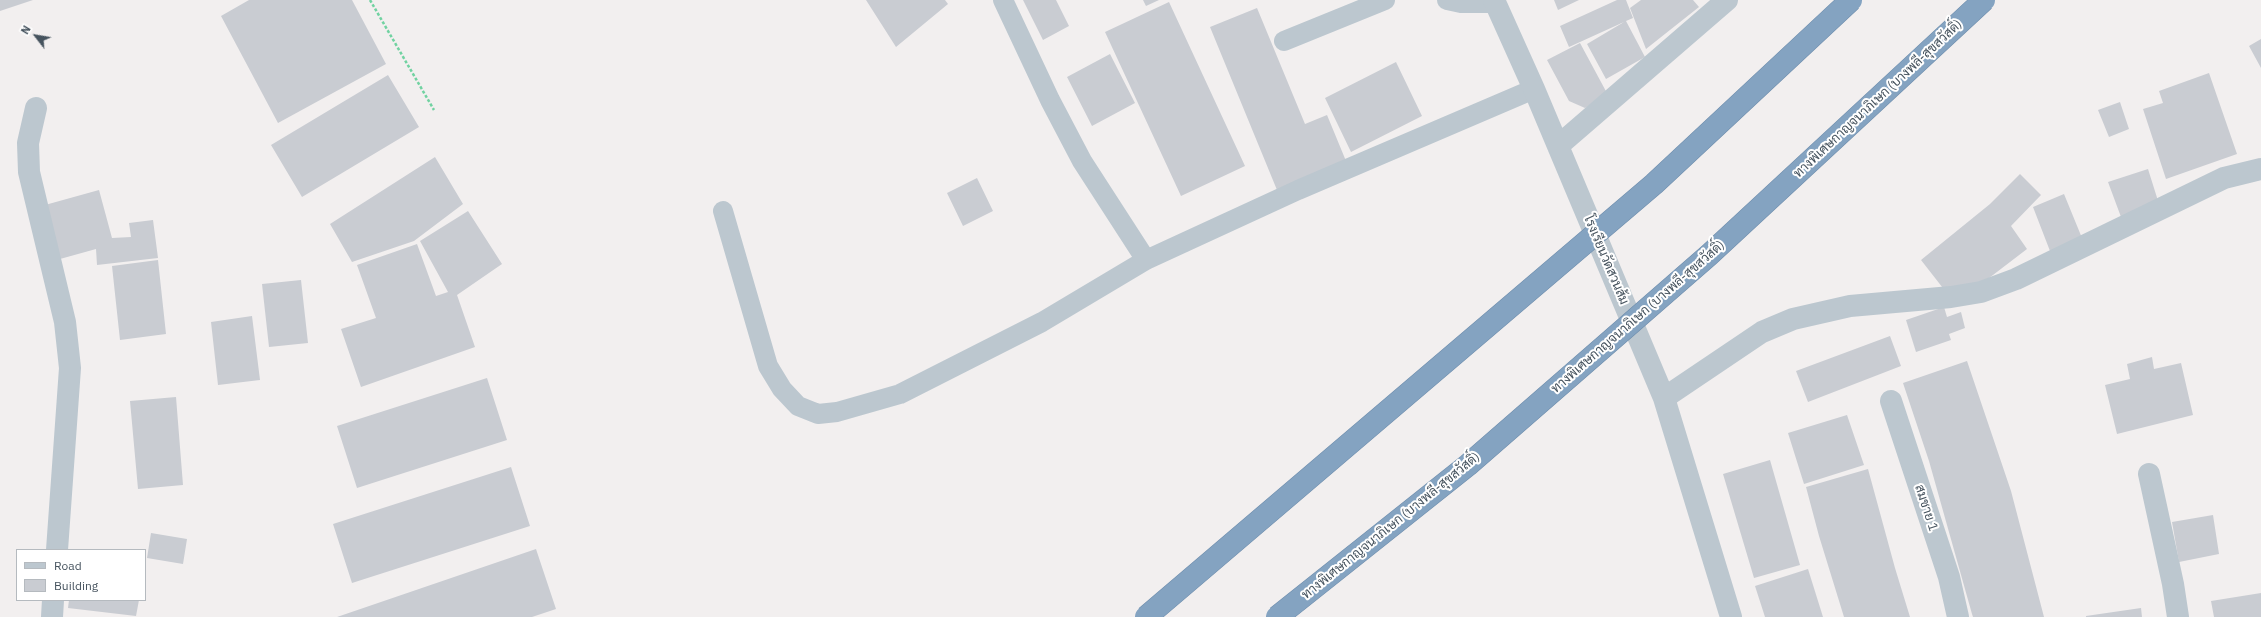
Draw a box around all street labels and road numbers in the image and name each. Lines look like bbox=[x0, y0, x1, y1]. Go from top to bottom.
street label: ทางพิเศษกาญจนาภิเษก (บางพลี-สุขสวัสดิ์) bbox=[1791, 17, 1965, 181]
street label: โรงเรียนวัดสวนส้ม bbox=[1580, 213, 1632, 307]
street label: ทางพิเศษกาญจนาภิเษก (บางพลี-สุขสวัสดิ์) bbox=[1548, 237, 1728, 397]
street label: ทางพิเศษกาญจนาภิเษก (บางพลี-สุขสวัสดิ์) bbox=[1299, 449, 1483, 603]
street label: สมชาย 1 bbox=[1911, 483, 1941, 533]

